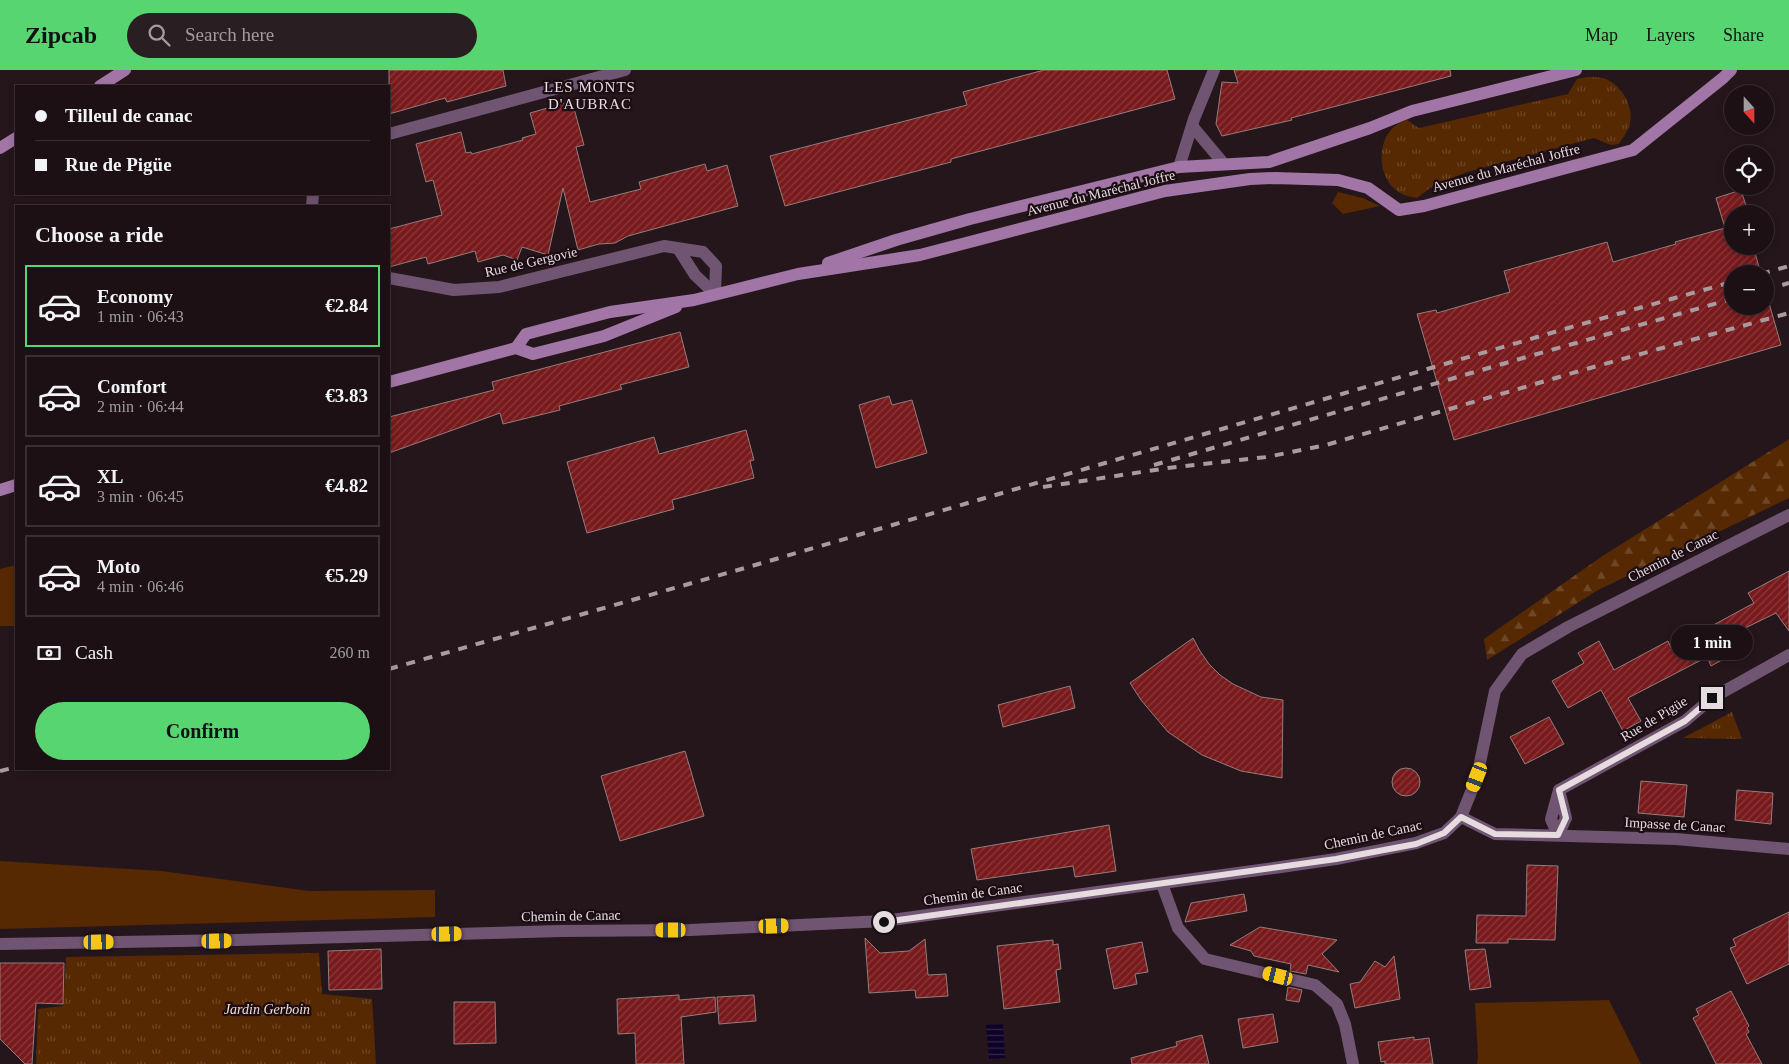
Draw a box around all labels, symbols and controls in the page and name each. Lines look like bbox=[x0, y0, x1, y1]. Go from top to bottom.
search box bbox=[127, 13, 477, 58]
icon: search bbox=[145, 21, 173, 49]
text: Zipcab bbox=[25, 22, 97, 48]
text: Search here bbox=[185, 24, 274, 45]
text: Map bbox=[1585, 25, 1618, 45]
text: Layers bbox=[1646, 25, 1695, 45]
text: Share bbox=[1723, 25, 1764, 45]
district label: LES MONTS D'AUBRAC bbox=[544, 79, 636, 112]
north arrow bbox=[1724, 85, 1774, 135]
map controls bbox=[1724, 85, 1774, 315]
text: Tilleul de canac bbox=[65, 105, 192, 126]
street label: Avenue du Maréchal Joffre bbox=[1431, 141, 1581, 195]
button: locate bbox=[1724, 145, 1774, 195]
text: Rue de Pigüe bbox=[65, 154, 172, 175]
street label: Avenue du Maréchal Joffre bbox=[1025, 167, 1177, 219]
button: + bbox=[1724, 205, 1774, 255]
text: Choose a ride bbox=[35, 222, 163, 247]
street label: Rue de Gergovie bbox=[483, 244, 579, 280]
button: − bbox=[1724, 265, 1774, 315]
icon: car bbox=[37, 284, 82, 329]
text: Economy bbox=[97, 286, 173, 307]
text: €2.84 bbox=[325, 295, 368, 316]
text: 1 min · 06:43 bbox=[97, 308, 184, 325]
icon: car bbox=[37, 374, 82, 419]
text: Comfort bbox=[97, 376, 167, 397]
text: €3.83 bbox=[325, 385, 368, 406]
text: 2 min · 06:44 bbox=[97, 398, 184, 415]
icon: car bbox=[37, 464, 82, 509]
text: XL bbox=[97, 466, 123, 487]
text: €4.82 bbox=[325, 475, 368, 496]
text: 3 min · 06:45 bbox=[97, 488, 184, 505]
street label: Chemin de Canac bbox=[1625, 527, 1721, 585]
icon: car bbox=[37, 554, 82, 599]
text: Moto bbox=[97, 556, 140, 577]
text: €5.29 bbox=[325, 565, 368, 586]
text: 4 min · 06:46 bbox=[97, 578, 184, 595]
callout: 1 min bbox=[1671, 626, 1753, 660]
text: 1 min bbox=[1693, 634, 1731, 651]
icon: cash bbox=[35, 639, 63, 667]
text: Cash bbox=[75, 642, 113, 663]
text: 260 m bbox=[330, 644, 370, 661]
route end bbox=[1701, 687, 1723, 709]
street label: Rue de Pigüe bbox=[1618, 693, 1690, 745]
button: Confirm bbox=[35, 702, 370, 760]
car bbox=[1464, 760, 1489, 794]
street label: Impasse de Canac bbox=[1624, 815, 1726, 835]
street label: Chemin de Canac bbox=[1323, 817, 1423, 853]
street label: Chemin de Canac bbox=[923, 880, 1023, 908]
street label: Chemin de Canac bbox=[521, 908, 621, 924]
route start bbox=[873, 911, 895, 933]
car bbox=[758, 918, 789, 934]
car bbox=[656, 923, 686, 938]
car bbox=[431, 926, 462, 942]
car bbox=[201, 933, 232, 949]
car bbox=[83, 934, 114, 950]
car bbox=[1261, 965, 1294, 987]
park label: Jardin Gerboin bbox=[224, 1002, 310, 1017]

